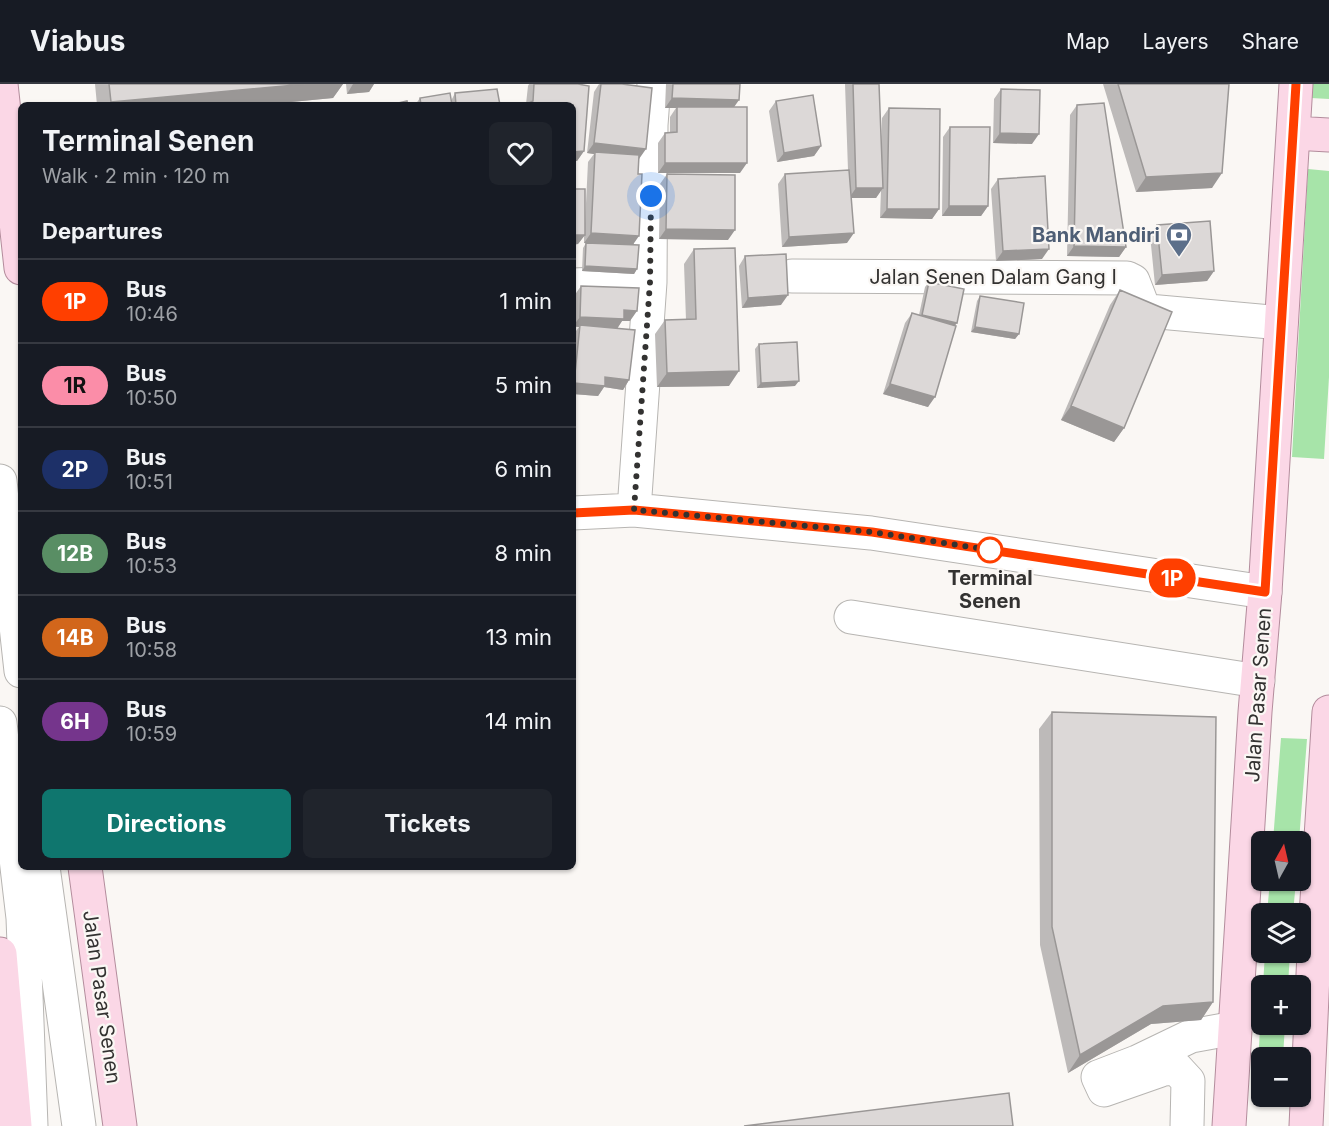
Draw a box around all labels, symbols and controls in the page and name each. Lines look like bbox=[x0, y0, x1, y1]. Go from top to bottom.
text: Viabus bbox=[30, 24, 126, 58]
text: Map bbox=[1066, 29, 1110, 54]
text: Layers bbox=[1143, 29, 1209, 54]
text: Share bbox=[1242, 29, 1299, 54]
button: heart bbox=[489, 122, 552, 185]
text: Terminal Senen bbox=[42, 124, 254, 158]
text: Walk · 2 min · 120 m bbox=[42, 164, 230, 188]
your location bbox=[636, 181, 666, 211]
text: Departures bbox=[42, 218, 163, 244]
bank icon: Bank Mandiri bbox=[1164, 220, 1194, 258]
place label: Bank Mandiri bbox=[1032, 223, 1160, 247]
street label: Jalan Senen Dalam Gang I bbox=[869, 265, 1117, 289]
text: Bus bbox=[126, 276, 167, 302]
text: 1 min bbox=[499, 288, 552, 314]
text: 1P bbox=[64, 289, 86, 314]
text: 10:46 bbox=[126, 302, 178, 326]
text: Bus bbox=[126, 360, 167, 386]
text: 5 min bbox=[495, 372, 552, 398]
text: 1R bbox=[64, 373, 86, 398]
text: 10:50 bbox=[126, 386, 177, 410]
text: Bus bbox=[126, 444, 167, 470]
text: 6 min bbox=[495, 456, 552, 482]
text: 2P bbox=[62, 457, 88, 482]
text: 10:51 bbox=[126, 470, 173, 494]
text: Bus bbox=[126, 528, 167, 554]
marker: Terminal Senen bbox=[977, 537, 1003, 563]
text: 8 min bbox=[495, 540, 552, 566]
text: 12B bbox=[57, 541, 93, 566]
text: 10:53 bbox=[126, 554, 177, 578]
line badge: 1P bbox=[1145, 558, 1199, 598]
place label: Terminal Senen bbox=[947, 566, 1033, 613]
text: 1P bbox=[1161, 566, 1183, 591]
street label: Jalan Pasar Senen bbox=[1240, 607, 1276, 783]
text: Bus bbox=[126, 612, 167, 638]
text: 13 min bbox=[486, 624, 552, 650]
text: 14B bbox=[56, 625, 94, 650]
text: 10:58 bbox=[126, 638, 177, 662]
text: Bus bbox=[126, 696, 167, 722]
text: 14 min bbox=[485, 708, 552, 734]
text: 6H bbox=[60, 709, 90, 734]
text: 10:59 bbox=[126, 722, 177, 746]
button: Directions bbox=[42, 789, 291, 858]
button: Tickets bbox=[303, 789, 552, 858]
north arrow bbox=[1251, 831, 1311, 891]
map controls bbox=[1251, 831, 1311, 1107]
button: layers bbox=[1251, 903, 1311, 963]
street label: Jalan Pasar Senen bbox=[78, 909, 126, 1085]
button: + bbox=[1251, 975, 1311, 1035]
button: − bbox=[1251, 1047, 1311, 1107]

